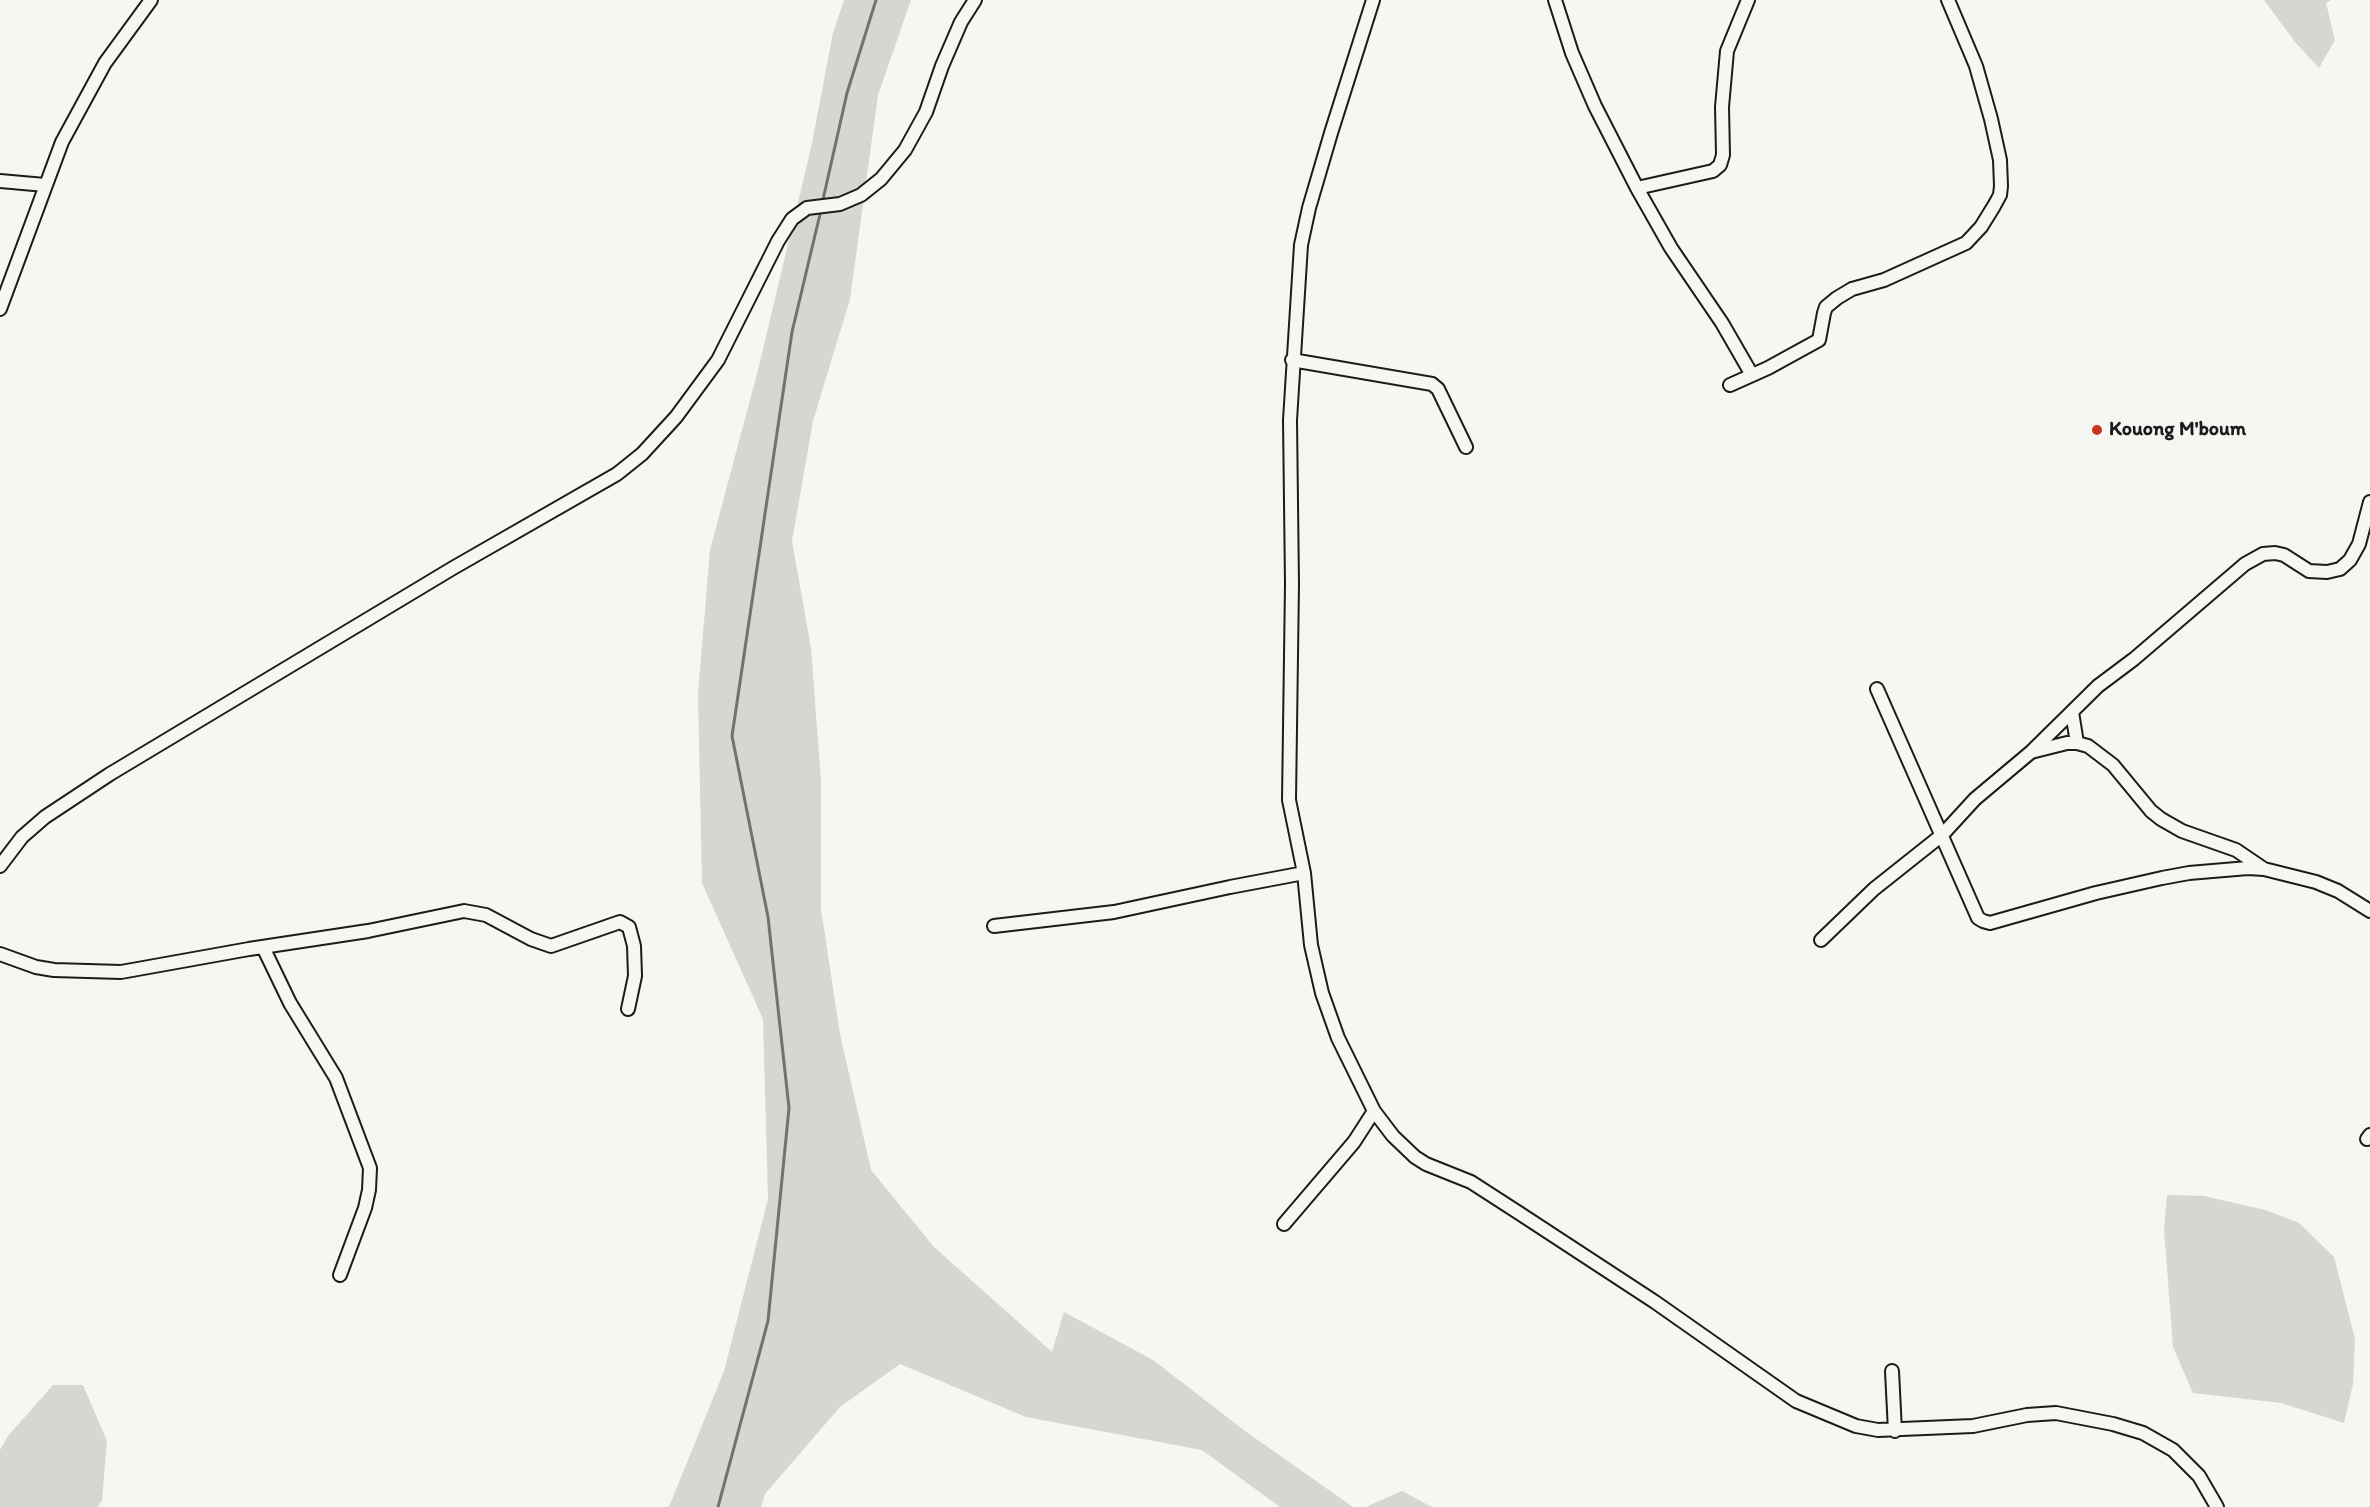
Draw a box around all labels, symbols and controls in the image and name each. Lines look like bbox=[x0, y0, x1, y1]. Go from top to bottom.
place label: Kouong M'boum bbox=[2109, 418, 2246, 442]
marker: Kouong M'boum bbox=[2090, 423, 2104, 437]

